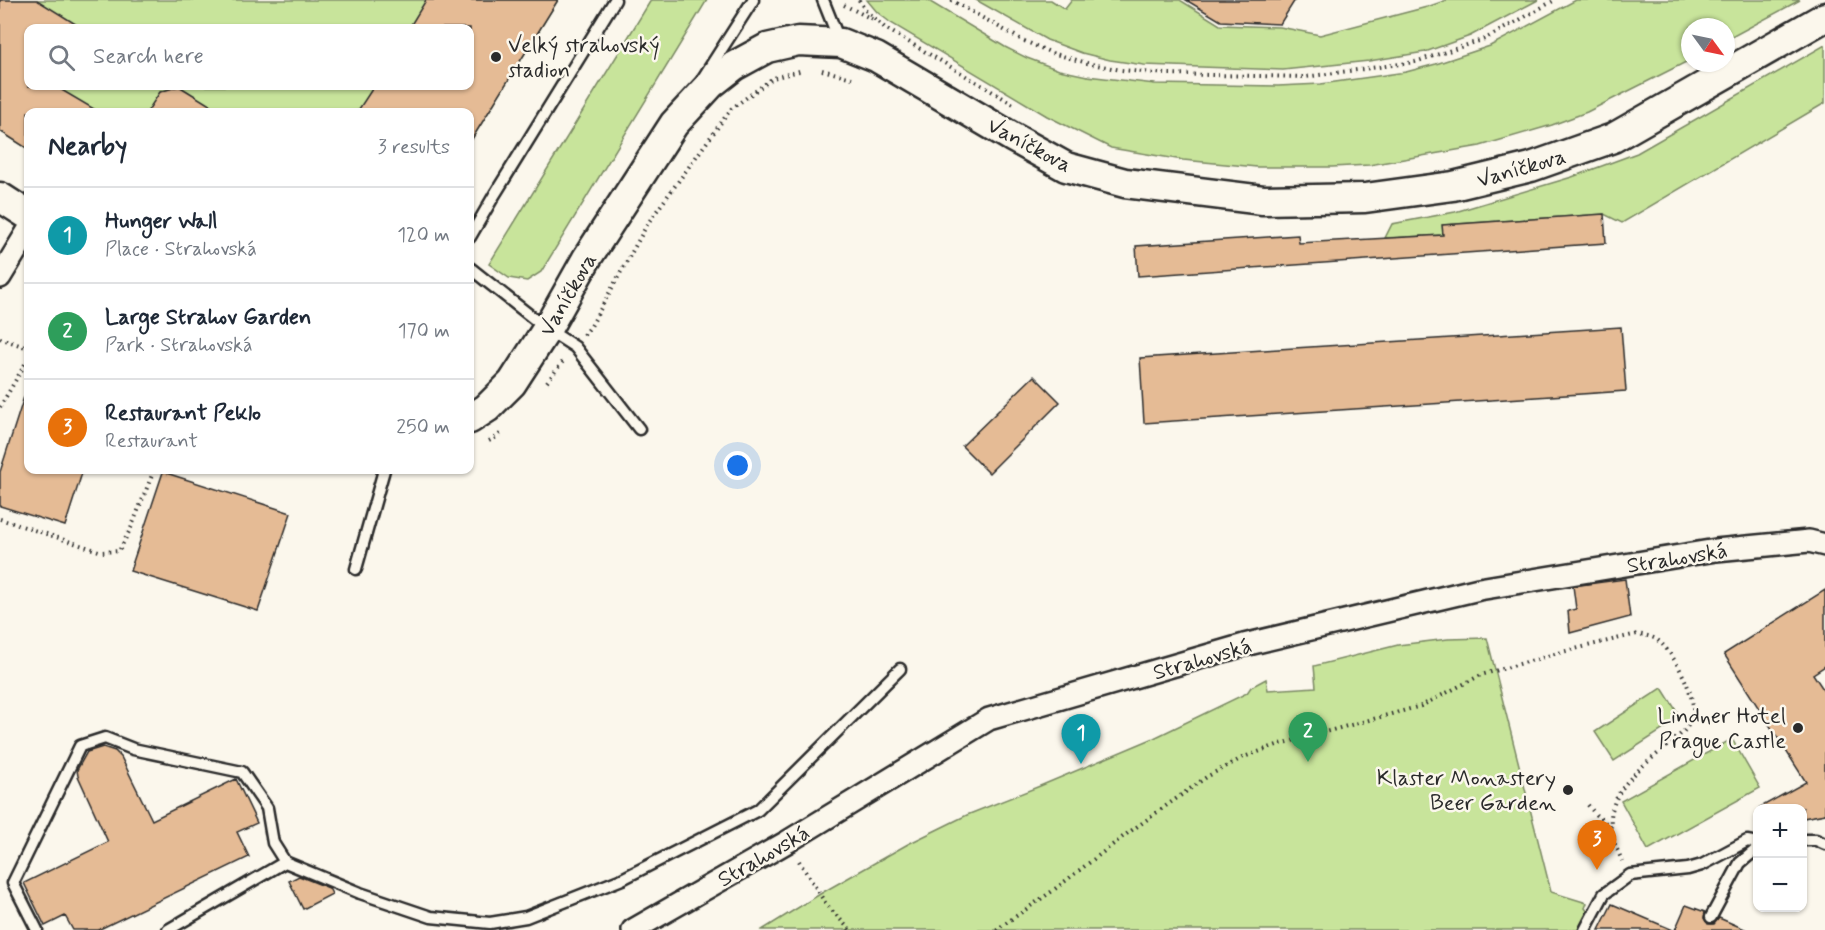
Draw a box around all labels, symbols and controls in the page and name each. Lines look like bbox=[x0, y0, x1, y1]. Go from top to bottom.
north arrow bbox=[1681, 18, 1735, 72]
search box bbox=[24, 24, 474, 90]
place label: Velký strahovský stadion bbox=[508, 32, 660, 85]
icon: search bbox=[45, 41, 78, 74]
text: Search here bbox=[93, 43, 204, 71]
marker: Velký strahovský stadion bbox=[489, 50, 503, 64]
street label: Vaníčkova bbox=[982, 112, 1076, 180]
text: Nearby bbox=[48, 130, 127, 164]
text: 3 results bbox=[378, 134, 450, 161]
street label: Vaníčkova bbox=[1474, 143, 1569, 195]
text: Hunger Wall bbox=[105, 208, 218, 236]
text: 1 bbox=[63, 222, 72, 249]
text: 120 m bbox=[397, 222, 450, 249]
text: Place · Strahovská bbox=[105, 236, 257, 263]
street label: Vaníčkova bbox=[534, 248, 604, 342]
text: Large Strahov Garden bbox=[105, 304, 311, 332]
text: 2 bbox=[63, 318, 72, 345]
text: 170 m bbox=[398, 318, 450, 345]
text: Park · Strahovská bbox=[105, 332, 253, 359]
text: Restaurant Peklo bbox=[105, 400, 261, 428]
text: 3 bbox=[63, 414, 72, 441]
text: 250 m bbox=[396, 414, 450, 441]
text: Restaurant bbox=[105, 428, 198, 455]
your location bbox=[723, 451, 752, 480]
street label: Strahovská bbox=[1625, 537, 1730, 581]
street label: Strahovská bbox=[1150, 632, 1255, 687]
place label: Lindner Hotel Prague Castle bbox=[1658, 703, 1786, 759]
pin: 2 bbox=[1288, 712, 1328, 762]
pin: 1 bbox=[1062, 714, 1100, 764]
marker: Lindner Hotel Prague Castle bbox=[1791, 721, 1805, 735]
place label: Klaster Monastery Beer Garden bbox=[1377, 765, 1556, 818]
marker: Klaster Monastery Beer Garden bbox=[1561, 783, 1575, 797]
map controls bbox=[1753, 804, 1807, 912]
button: + bbox=[1753, 804, 1807, 858]
street label: Strahovská bbox=[713, 819, 815, 894]
pin: 3 bbox=[1578, 820, 1616, 870]
button: − bbox=[1753, 858, 1807, 912]

